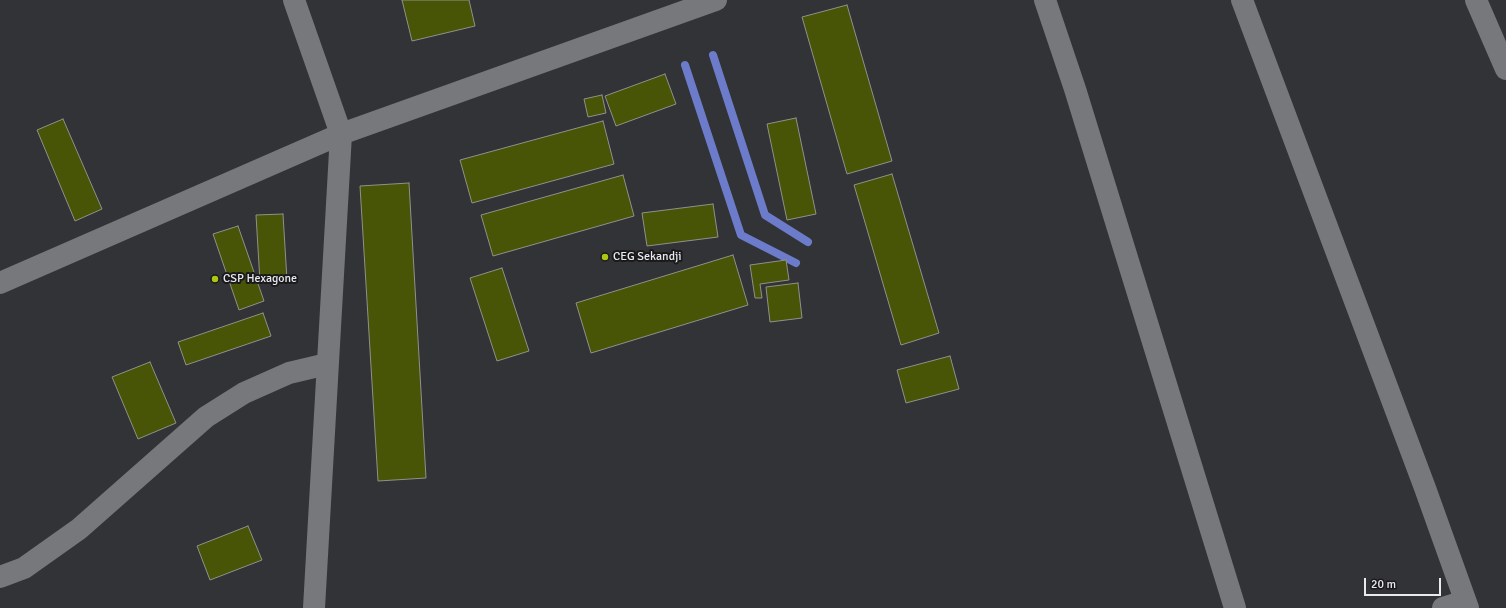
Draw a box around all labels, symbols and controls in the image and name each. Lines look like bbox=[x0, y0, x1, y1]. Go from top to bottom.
place label: CEG Sekandji bbox=[613, 250, 682, 264]
marker: CEG Sekandji bbox=[600, 252, 610, 262]
place label: CSP Hexagone bbox=[223, 272, 297, 286]
marker: CSP Hexagone bbox=[210, 274, 220, 284]
scale bar bbox=[1366, 570, 1443, 596]
text: 20 m bbox=[1371, 577, 1396, 592]

